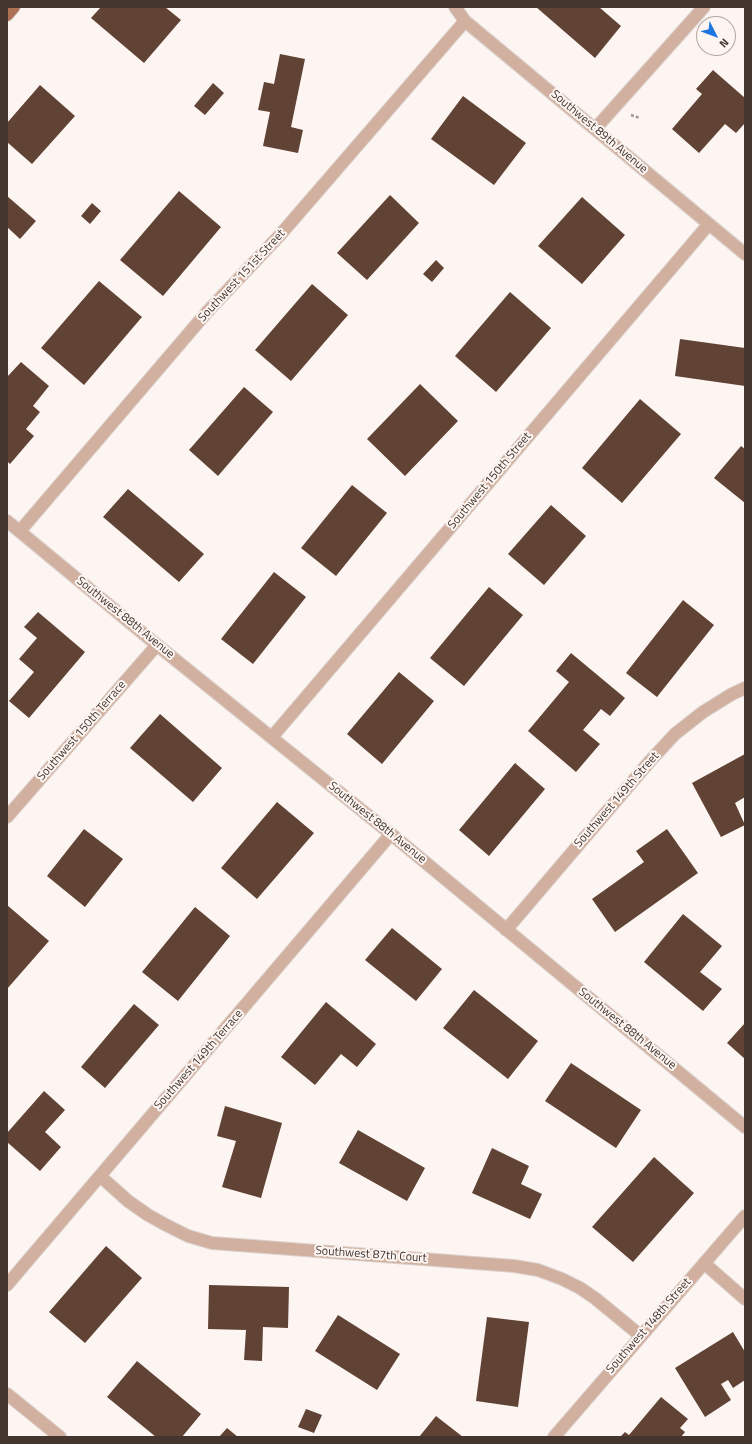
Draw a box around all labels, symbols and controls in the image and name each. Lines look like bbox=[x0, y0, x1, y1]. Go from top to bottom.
north arrow bbox=[696, 16, 736, 56]
text: N bbox=[716, 35, 733, 52]
street label: Southwest 89th Avenue bbox=[548, 87, 650, 177]
street label: Southwest 151st Street bbox=[196, 227, 288, 325]
street label: Southwest 150th Street bbox=[445, 430, 535, 532]
street label: Southwest 88th Avenue bbox=[73, 574, 177, 662]
street label: Southwest 150th Terrace bbox=[35, 678, 129, 784]
street label: Southwest 149th Street bbox=[572, 749, 662, 851]
street label: Southwest 88th Avenue bbox=[325, 779, 429, 867]
street label: Southwest 88th Avenue bbox=[575, 985, 679, 1073]
street label: Southwest 149th Terrace bbox=[152, 1007, 246, 1113]
street label: Southwest 87th Court bbox=[315, 1244, 427, 1266]
street label: Southwest 148th Street bbox=[604, 1275, 694, 1377]

